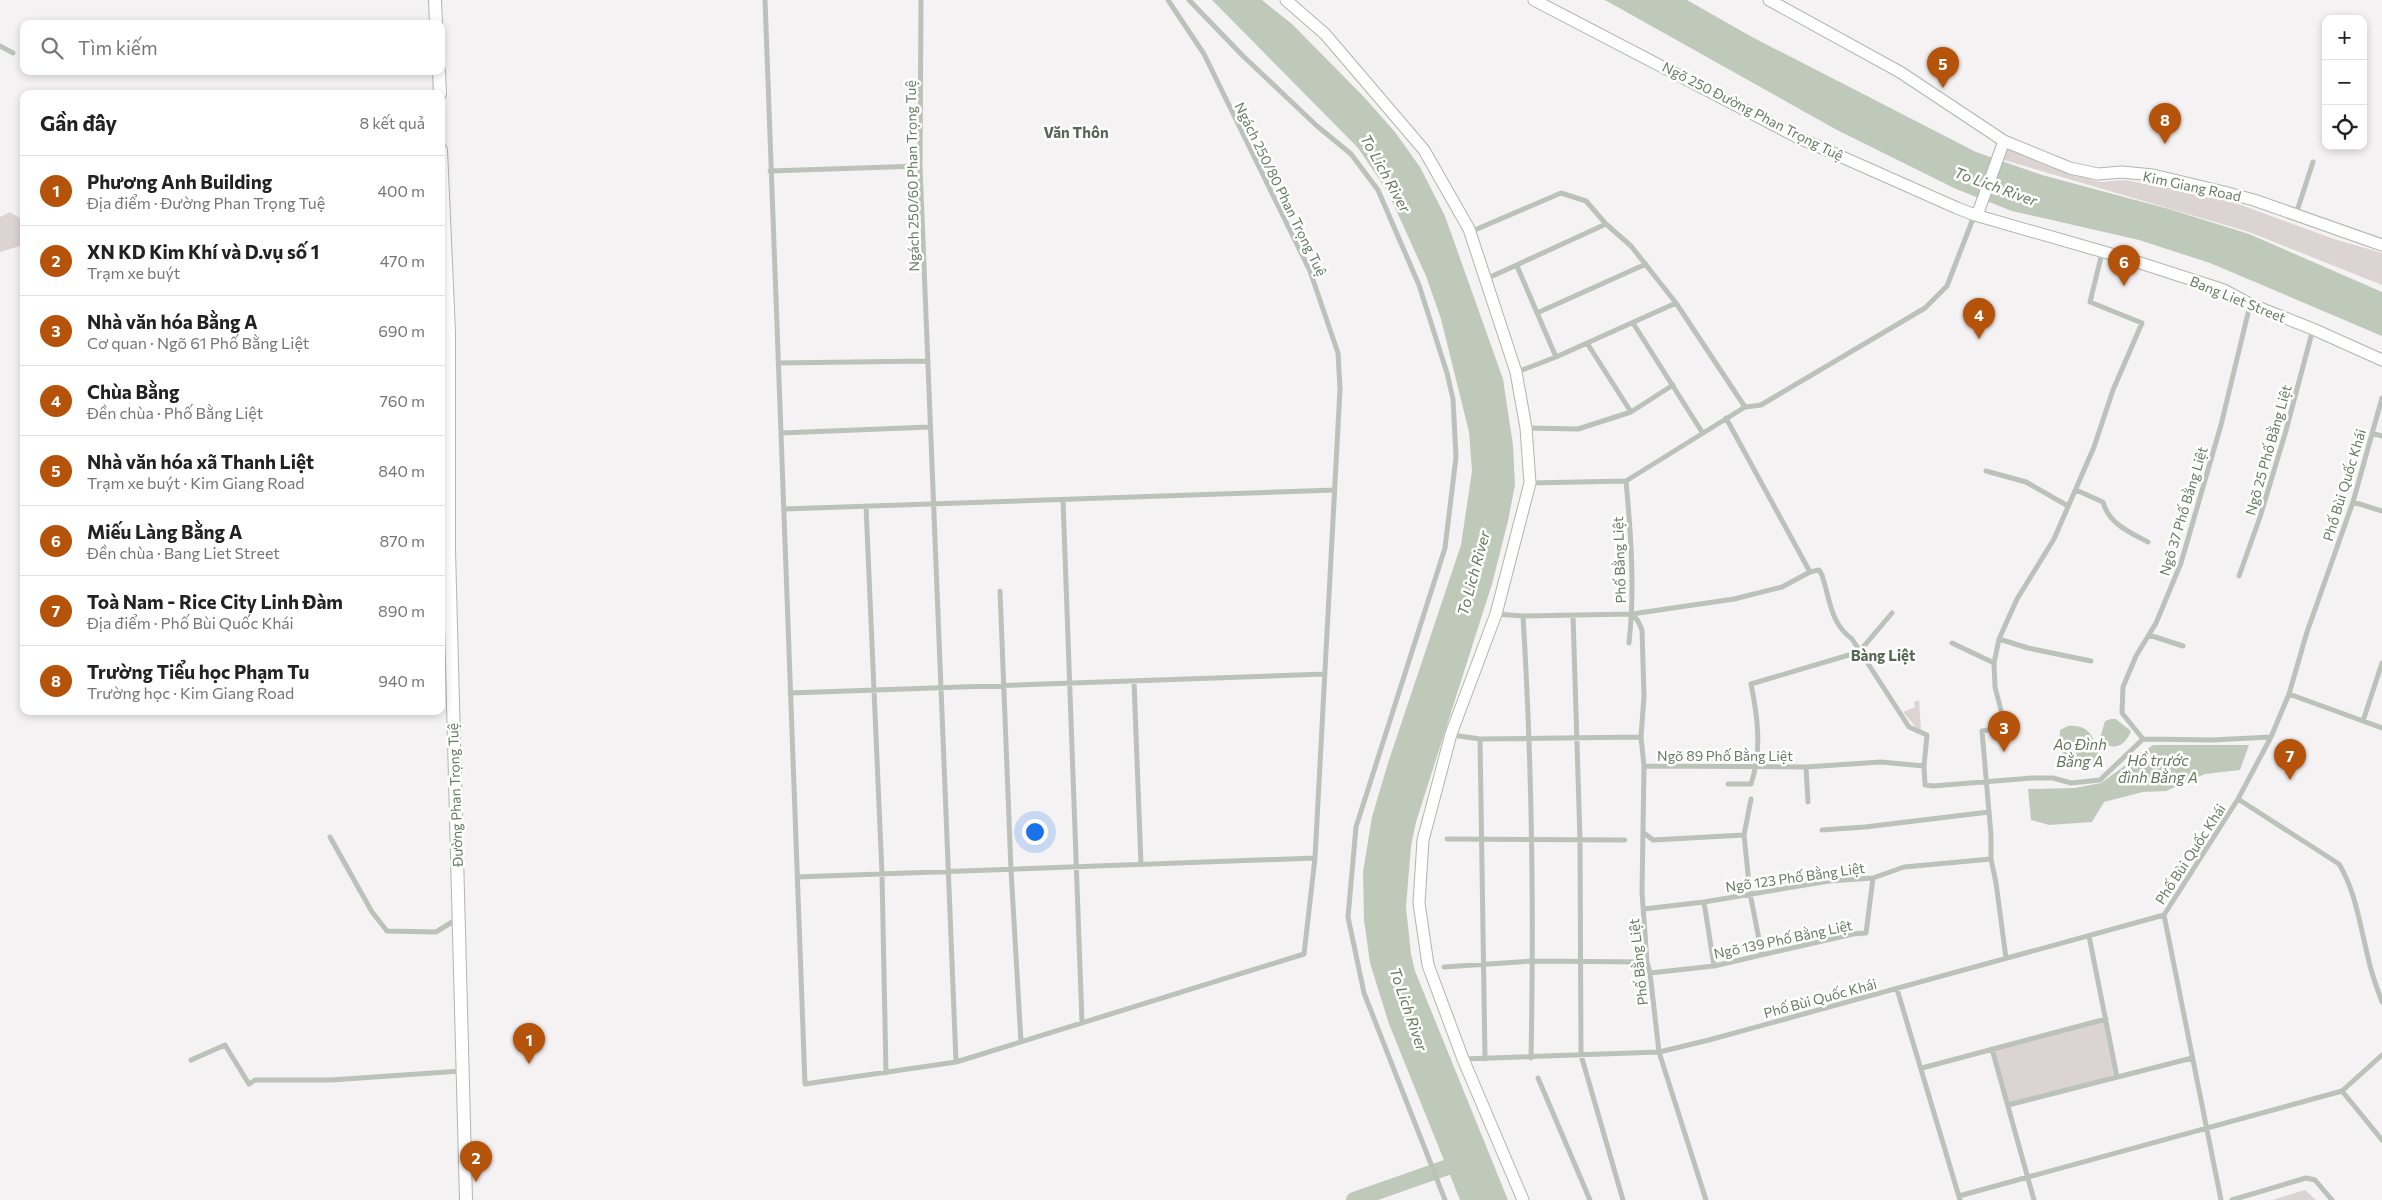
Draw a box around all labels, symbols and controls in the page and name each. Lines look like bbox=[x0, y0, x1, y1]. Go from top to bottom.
map controls bbox=[2322, 15, 2367, 150]
button: + bbox=[2322, 15, 2367, 60]
search box bbox=[20, 20, 445, 75]
icon: search bbox=[38, 34, 66, 62]
text: Tìm kiếm bbox=[78, 36, 157, 59]
pin: 5 bbox=[1927, 47, 1959, 88]
street label: Ngõ 250 Đường Phan Trọng Tuệ bbox=[1660, 58, 1846, 164]
button: − bbox=[2322, 60, 2367, 105]
street label: Ngách 250/60 Phan Trọng Tuệ bbox=[902, 80, 922, 272]
street label: Ngách 250/80 Phan Trọng Tuệ bbox=[1231, 99, 1331, 279]
pin: 8 bbox=[2149, 103, 2181, 144]
button: locate bbox=[2322, 105, 2367, 150]
text: Gần đây bbox=[40, 110, 117, 135]
text: 8 kết quả bbox=[359, 113, 425, 132]
district label: Văn Thôn bbox=[1043, 123, 1109, 141]
water label: To Lich River bbox=[1357, 131, 1415, 216]
water label: To Lich River bbox=[1952, 163, 2041, 210]
street label: Kim Giang Road bbox=[2141, 167, 2243, 205]
text: Phương Anh Building bbox=[87, 170, 272, 193]
text: 1 bbox=[52, 181, 60, 200]
text: 400 m bbox=[377, 181, 425, 200]
text: Địa điểm · Đường Phan Trọng Tuệ bbox=[87, 193, 325, 212]
text: XN KD Kim Khí và D.vụ số 1 bbox=[87, 240, 319, 263]
pin: 6 bbox=[2108, 245, 2140, 286]
text: 2 bbox=[51, 251, 61, 270]
text: 470 m bbox=[380, 251, 425, 270]
text: Trạm xe buýt bbox=[87, 263, 180, 282]
street label: Bang Liet Street bbox=[2188, 272, 2288, 326]
pin: 4 bbox=[1963, 298, 1995, 339]
text: Nhà văn hóa Bằng A bbox=[87, 310, 258, 333]
text: 3 bbox=[51, 321, 61, 340]
text: 690 m bbox=[378, 321, 425, 340]
text: Cơ quan · Ngõ 61 Phố Bằng Liệt bbox=[87, 333, 309, 352]
text: Chùa Bằng bbox=[87, 380, 179, 403]
street label: Ngõ 25 Phố Bằng Liệt bbox=[2241, 383, 2295, 517]
text: 4 bbox=[51, 391, 61, 410]
text: 760 m bbox=[379, 391, 425, 410]
text: Đền chùa · Phố Bằng Liệt bbox=[87, 403, 263, 422]
street label: Phố Bùi Quốc Khái bbox=[2319, 427, 2369, 543]
street label: Ngõ 37 Phố Bằng Liệt bbox=[2155, 444, 2211, 578]
text: Nhà văn hóa xã Thanh Liệt bbox=[87, 450, 314, 473]
text: 5 bbox=[51, 461, 61, 480]
text: 840 m bbox=[378, 461, 425, 480]
text: Trạm xe buýt · Kim Giang Road bbox=[87, 473, 305, 492]
street label: Phố Bằng Liệt bbox=[1609, 516, 1629, 604]
text: Miếu Làng Bằng A bbox=[87, 520, 242, 543]
water label: To Lich River bbox=[1453, 528, 1493, 617]
text: 6 bbox=[51, 531, 61, 550]
text: 870 m bbox=[379, 531, 425, 550]
text: Đền chùa · Bang Liet Street bbox=[87, 543, 280, 562]
text: Toà Nam - Rice City Linh Đàm bbox=[87, 590, 343, 613]
text: 7 bbox=[52, 601, 60, 620]
text: 890 m bbox=[378, 601, 425, 620]
text: Địa điểm · Phố Bùi Quốc Khái bbox=[87, 613, 294, 632]
district label: Bàng Liệt bbox=[1851, 646, 1915, 665]
text: Trường Tiểu học Phạm Tu bbox=[87, 660, 309, 683]
text: 8 bbox=[51, 671, 61, 690]
text: 940 m bbox=[378, 671, 425, 690]
text: Trường học · Kim Giang Road bbox=[87, 683, 294, 702]
pin: 3 bbox=[1988, 711, 2020, 752]
street label: Đường Phan Trọng Tuệ bbox=[444, 723, 466, 868]
water label: Ao Đình Bằng A bbox=[2052, 735, 2107, 770]
pin: 7 bbox=[2274, 739, 2306, 780]
street label: Ngõ 89 Phố Bằng Liệt bbox=[1657, 747, 1793, 764]
water label: Hồ trước đình Bằng A bbox=[2118, 751, 2198, 786]
street label: Phố Bùi Quốc Khái bbox=[2151, 801, 2229, 907]
your location bbox=[1022, 819, 1048, 845]
street label: Ngõ 123 Phố Bằng Liệt bbox=[1724, 859, 1866, 895]
street label: Ngõ 139 Phố Bằng Liệt bbox=[1712, 916, 1854, 962]
street label: Phố Bằng Liệt bbox=[1625, 918, 1651, 1006]
water label: To Lich River bbox=[1386, 965, 1432, 1054]
street label: Phố Bùi Quốc Khái bbox=[1762, 975, 1878, 1021]
pin: 1 bbox=[513, 1023, 545, 1064]
pin: 2 bbox=[460, 1141, 492, 1182]

